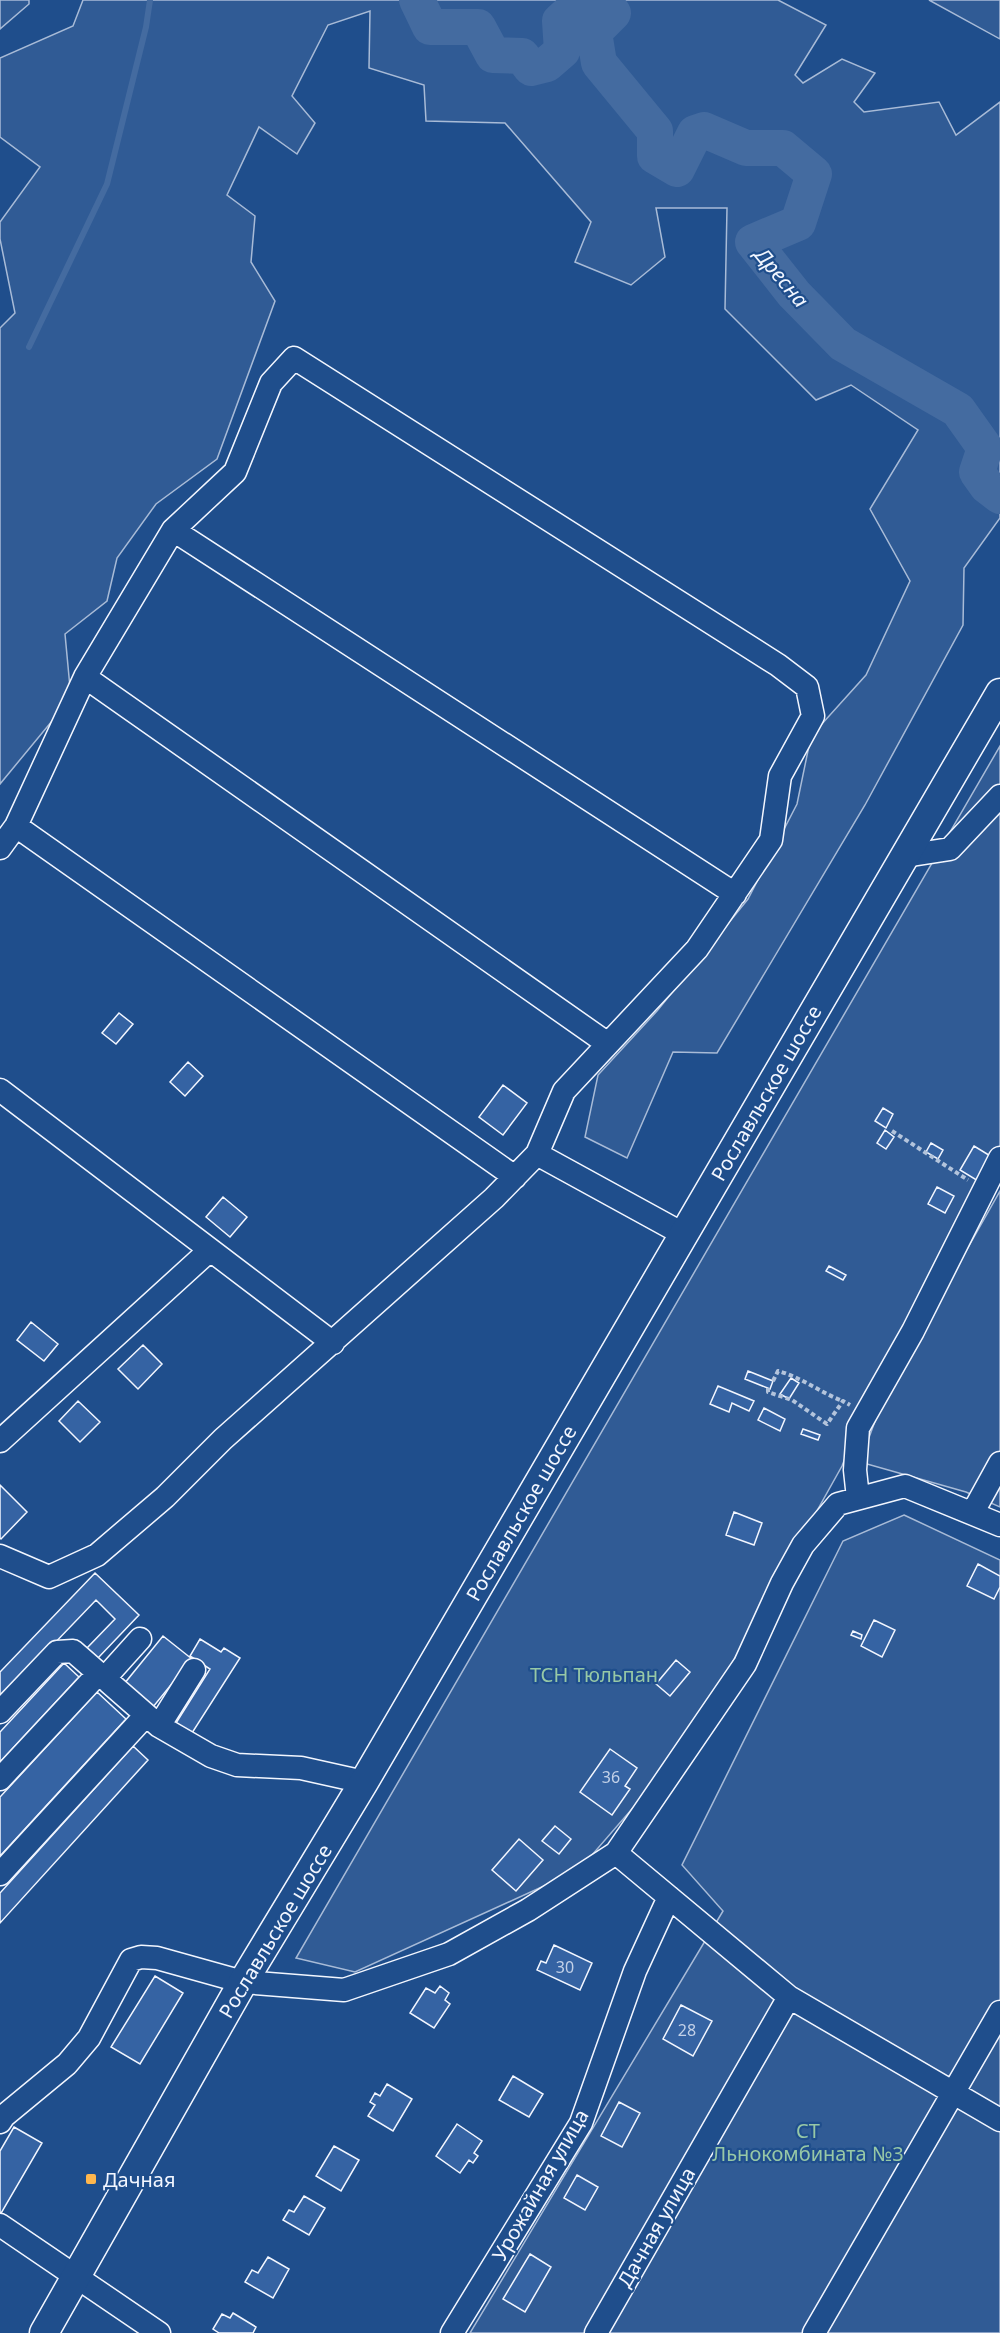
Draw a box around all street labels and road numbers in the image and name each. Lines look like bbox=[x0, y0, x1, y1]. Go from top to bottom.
street label: Рославльское шоссе bbox=[705, 1000, 827, 1186]
street label: Рославльское шоссе bbox=[460, 1420, 582, 1606]
street label: Рославльское шоссе bbox=[212, 1839, 338, 2023]
street label: Урожайная улица bbox=[486, 2104, 594, 2266]
street label: Дачная улица bbox=[611, 2162, 701, 2292]

